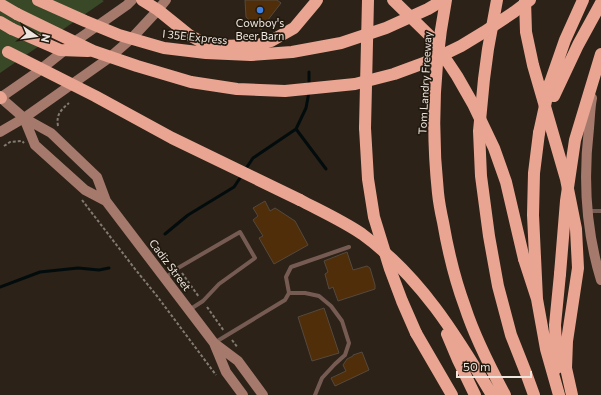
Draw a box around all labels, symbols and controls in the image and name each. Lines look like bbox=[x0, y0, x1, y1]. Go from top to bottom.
marker: Cowboy's Beer Barn bbox=[255, 5, 265, 15]
north arrow bbox=[16, 16, 56, 56]
place label: Cowboy's Beer Barn bbox=[236, 16, 284, 42]
street label: I 35E Express bbox=[162, 27, 228, 46]
street label: Tom Landry Freeway bbox=[415, 31, 434, 135]
text: N bbox=[39, 33, 53, 44]
street label: Cadiz Street bbox=[147, 236, 194, 293]
scale bar bbox=[457, 353, 531, 379]
text: 50 m bbox=[463, 359, 491, 373]

